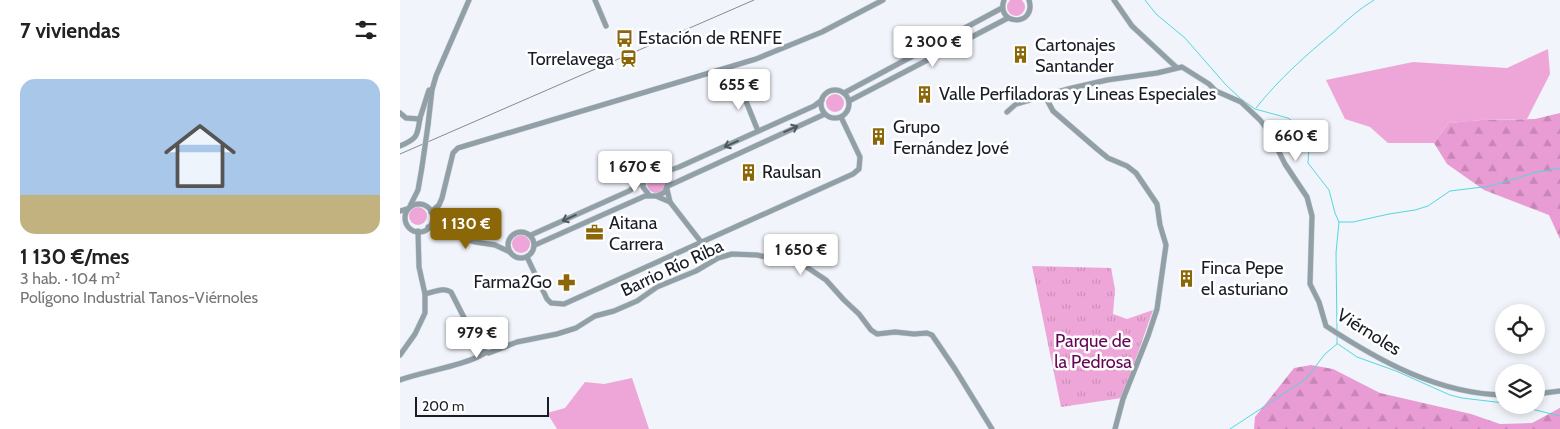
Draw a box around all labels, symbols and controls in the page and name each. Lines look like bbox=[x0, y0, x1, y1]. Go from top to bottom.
icon: filters bbox=[352, 16, 380, 44]
text: 7 viviendas bbox=[20, 18, 120, 43]
pin: 2 300 € bbox=[887, 26, 979, 68]
place label: Estación de RENFE bbox=[638, 27, 782, 49]
bus stop icon: Estación de RENFE bbox=[614, 28, 634, 48]
text: 2 300 € bbox=[904, 32, 962, 51]
place label: Cartonajes Santander bbox=[1035, 34, 1116, 77]
building icon: Cartonajes Santander bbox=[1011, 45, 1031, 65]
place label: Torrelavega bbox=[527, 48, 614, 70]
station icon: Torrelavega bbox=[618, 49, 638, 69]
pin: 655 € bbox=[704, 68, 774, 111]
text: 655 € bbox=[719, 75, 759, 94]
place label: Valle Perfiladoras y Lineas Especiales bbox=[939, 83, 1216, 105]
building icon: Valle Perfiladoras y Lineas Especiales bbox=[915, 84, 935, 104]
icon: home bbox=[155, 111, 245, 201]
place label: Grupo Fernández Jové bbox=[893, 116, 1009, 159]
pin: 660 € bbox=[1261, 120, 1331, 162]
one-way arrow bbox=[783, 123, 798, 133]
text: 660 € bbox=[1274, 126, 1318, 145]
building icon: Grupo Fernández Jové bbox=[869, 127, 889, 147]
one-way arrow bbox=[724, 139, 739, 149]
pin: 1 670 € bbox=[589, 150, 681, 193]
text: 1 670 € bbox=[609, 157, 661, 176]
place label: Raulsan bbox=[762, 161, 821, 183]
building icon: Raulsan bbox=[738, 162, 758, 182]
pin: 1 130 € bbox=[420, 208, 512, 250]
place label: Aitana Carrera bbox=[609, 212, 664, 255]
one-way arrow bbox=[562, 213, 577, 223]
text: 1 130 € bbox=[441, 214, 491, 233]
office icon: Aitana Carrera bbox=[585, 223, 605, 243]
pin: 1 650 € bbox=[755, 234, 847, 276]
street label: Barrio Río Riba bbox=[617, 235, 727, 301]
text: 1 650 € bbox=[775, 240, 827, 259]
text: 1 130 €/mes bbox=[20, 244, 130, 269]
place label: Finca Pepe el asturiano bbox=[1201, 257, 1288, 300]
building icon: Finca Pepe el asturiano bbox=[1177, 268, 1197, 288]
text: 3 hab. · 104 m² bbox=[20, 269, 120, 288]
place label: Farma2Go bbox=[474, 271, 552, 293]
pharmacy icon: Farma2Go bbox=[556, 272, 576, 292]
text: Polígono Industrial Tanos-Viérnoles bbox=[20, 288, 258, 307]
street label: Viérnoles bbox=[1333, 304, 1405, 360]
map controls bbox=[1495, 304, 1545, 414]
button: locate bbox=[1495, 304, 1545, 354]
pin: 979 € bbox=[442, 316, 512, 359]
text: 979 € bbox=[457, 323, 497, 342]
park label: Parque de la Pedrosa bbox=[1054, 330, 1132, 373]
button: layers bbox=[1495, 364, 1545, 414]
scale bar bbox=[415, 394, 549, 417]
text: 200 m bbox=[422, 397, 464, 415]

